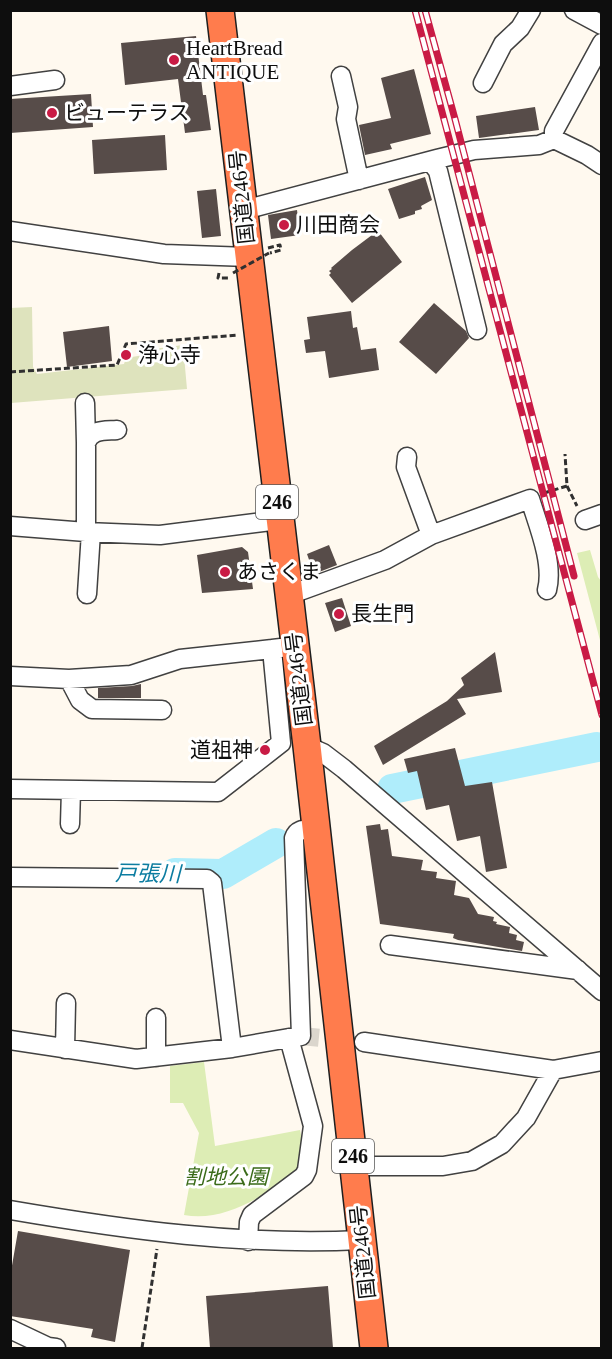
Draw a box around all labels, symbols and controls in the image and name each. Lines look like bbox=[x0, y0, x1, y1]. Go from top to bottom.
place label: HeartBread ANTIQUE bbox=[186, 36, 283, 84]
marker: HeartBread ANTIQUE bbox=[167, 53, 181, 67]
place label: ビューテラス bbox=[64, 101, 190, 125]
marker: ビューテラス bbox=[45, 106, 59, 120]
street label: 国道246号 bbox=[225, 149, 259, 245]
place label: 川田商会 bbox=[296, 213, 380, 237]
marker: 川田商会 bbox=[277, 218, 291, 232]
place label: 浄心寺 bbox=[138, 343, 201, 367]
marker: 浄心寺 bbox=[119, 348, 133, 362]
road number: 246 bbox=[256, 485, 298, 519]
place label: あさくま bbox=[237, 560, 321, 584]
marker: あさくま bbox=[218, 565, 232, 579]
place label: 長生門 bbox=[351, 602, 414, 626]
marker: 長生門 bbox=[332, 607, 346, 621]
street label: 国道246号 bbox=[281, 631, 317, 727]
place label: 道祖神 bbox=[190, 738, 253, 762]
marker: 道祖神 bbox=[258, 743, 272, 757]
water label: 戸張川 bbox=[115, 860, 183, 887]
road number: 246 bbox=[332, 1139, 374, 1173]
park label: 割地公園 bbox=[184, 1165, 271, 1189]
street label: 国道246号 bbox=[346, 1204, 380, 1300]

